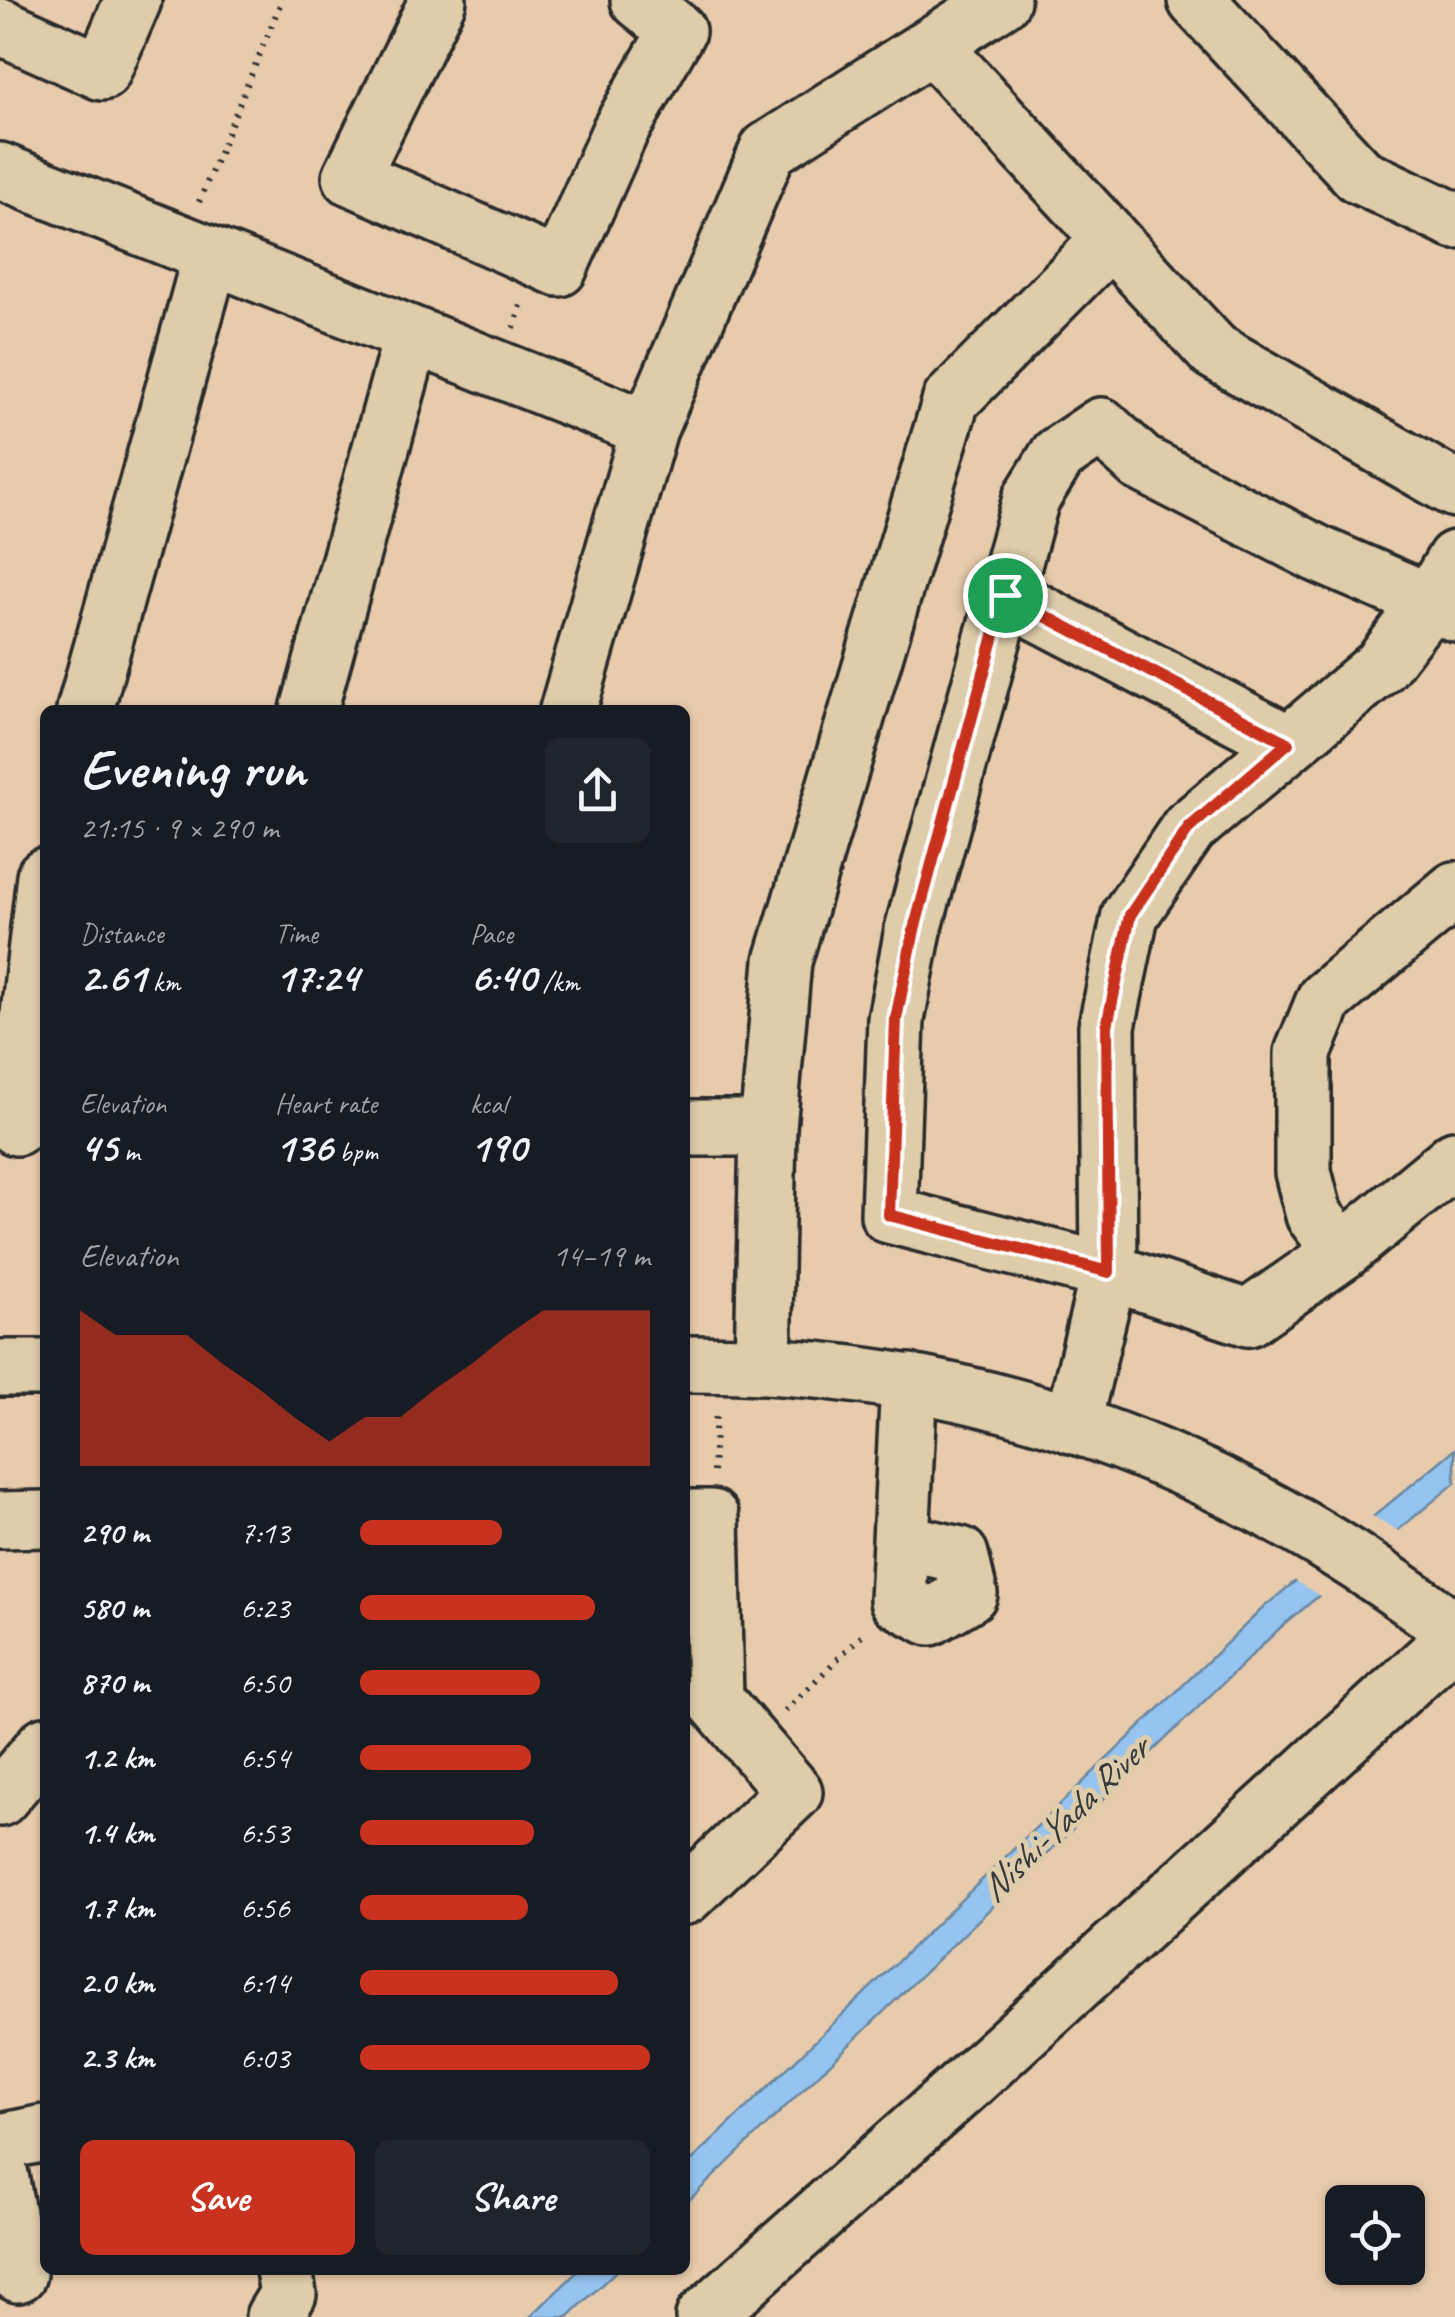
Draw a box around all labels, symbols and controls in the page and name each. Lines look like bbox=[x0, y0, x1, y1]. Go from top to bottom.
pin bbox=[963, 553, 1048, 638]
icon: arrive bbox=[978, 568, 1033, 623]
text: Evening run bbox=[80, 734, 305, 804]
button: share bbox=[545, 738, 650, 843]
text: 21:15 · 9 × 290 m bbox=[80, 807, 278, 848]
text: Distance bbox=[80, 916, 164, 951]
text: Time bbox=[275, 916, 318, 951]
text: Pace bbox=[470, 916, 513, 951]
text: 2.61 bbox=[80, 951, 146, 1004]
text: 17:24 bbox=[275, 951, 359, 1004]
text: 6:40 bbox=[470, 951, 536, 1004]
text: km bbox=[146, 964, 180, 999]
text: /km bbox=[536, 964, 579, 999]
text: Elevation bbox=[80, 1086, 166, 1121]
text: Heart rate bbox=[275, 1086, 377, 1121]
text: kcal bbox=[470, 1086, 507, 1121]
text: 45 bbox=[80, 1121, 117, 1174]
text: 136 bbox=[275, 1121, 333, 1174]
text: 190 bbox=[470, 1121, 526, 1174]
text: m bbox=[117, 1134, 140, 1169]
text: bpm bbox=[333, 1134, 378, 1169]
text: Elevation bbox=[80, 1235, 178, 1276]
text: 14–19 m bbox=[552, 1235, 650, 1276]
text: 290 m bbox=[80, 1512, 149, 1553]
text: 7:13 bbox=[240, 1512, 290, 1553]
text: 580 m bbox=[80, 1587, 149, 1628]
text: 6:23 bbox=[240, 1587, 290, 1628]
text: 870 m bbox=[80, 1662, 149, 1703]
text: 6:50 bbox=[240, 1662, 290, 1703]
water label: Nishi-Yada River bbox=[969, 1722, 1163, 1911]
text: 1.2 km bbox=[80, 1737, 154, 1778]
text: 6:54 bbox=[240, 1737, 290, 1778]
text: 1.4 km bbox=[80, 1812, 154, 1853]
text: 6:53 bbox=[240, 1812, 290, 1853]
text: 1.7 km bbox=[80, 1887, 154, 1928]
text: 6:56 bbox=[240, 1887, 290, 1928]
text: 2.0 km bbox=[80, 1962, 154, 2003]
text: 6:14 bbox=[240, 1962, 290, 2003]
text: 2.3 km bbox=[80, 2037, 154, 2078]
text: 6:03 bbox=[240, 2037, 290, 2078]
button: Save bbox=[80, 2140, 355, 2255]
button: Share bbox=[375, 2140, 650, 2255]
map controls bbox=[1325, 2185, 1425, 2285]
button: locate bbox=[1325, 2185, 1425, 2285]

